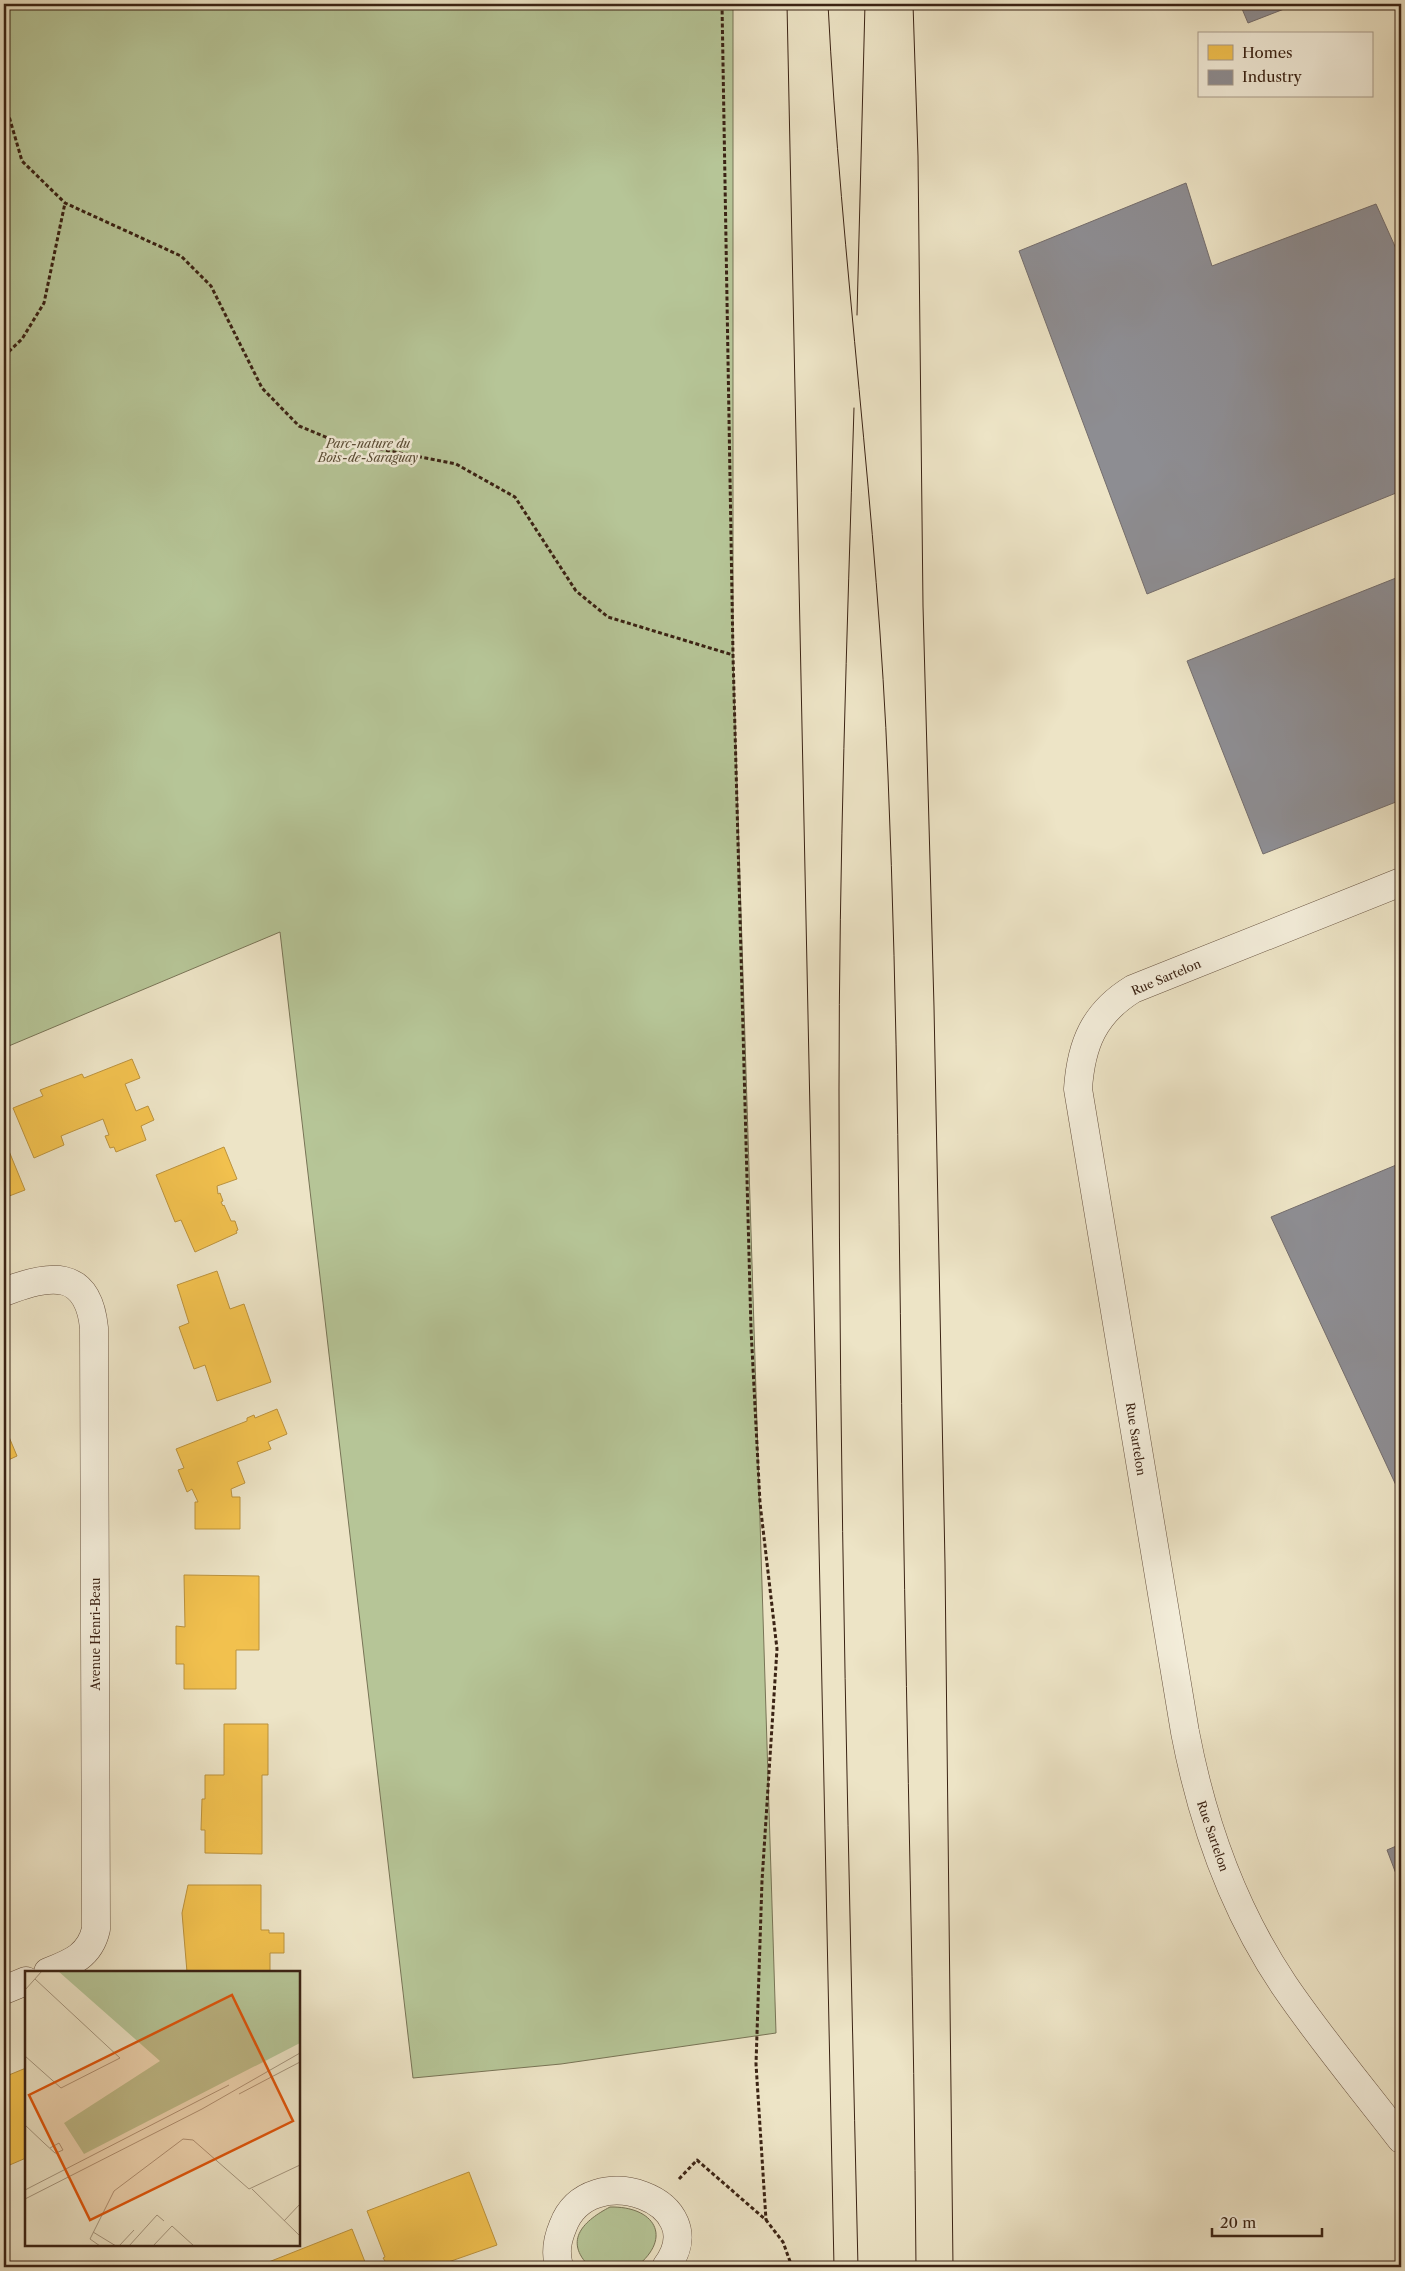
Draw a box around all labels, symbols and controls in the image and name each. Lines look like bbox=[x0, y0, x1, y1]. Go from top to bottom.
legend bbox=[1198, 32, 1372, 98]
text: Homes bbox=[1242, 43, 1293, 62]
text: Industry bbox=[1242, 67, 1302, 86]
park label: Parc-nature du Bois-de-Saraguay bbox=[317, 436, 418, 465]
street label: Rue Sartelon bbox=[1129, 955, 1203, 998]
street label: Rue Sartelon bbox=[1123, 1401, 1149, 1477]
street label: Avenue Henri-Beau bbox=[88, 1577, 103, 1692]
street label: Rue Sartelon bbox=[1194, 1799, 1232, 1874]
inset map bbox=[25, 1971, 300, 2246]
scale bar bbox=[1212, 2206, 1322, 2238]
text: 20 m bbox=[1220, 2213, 1256, 2232]

